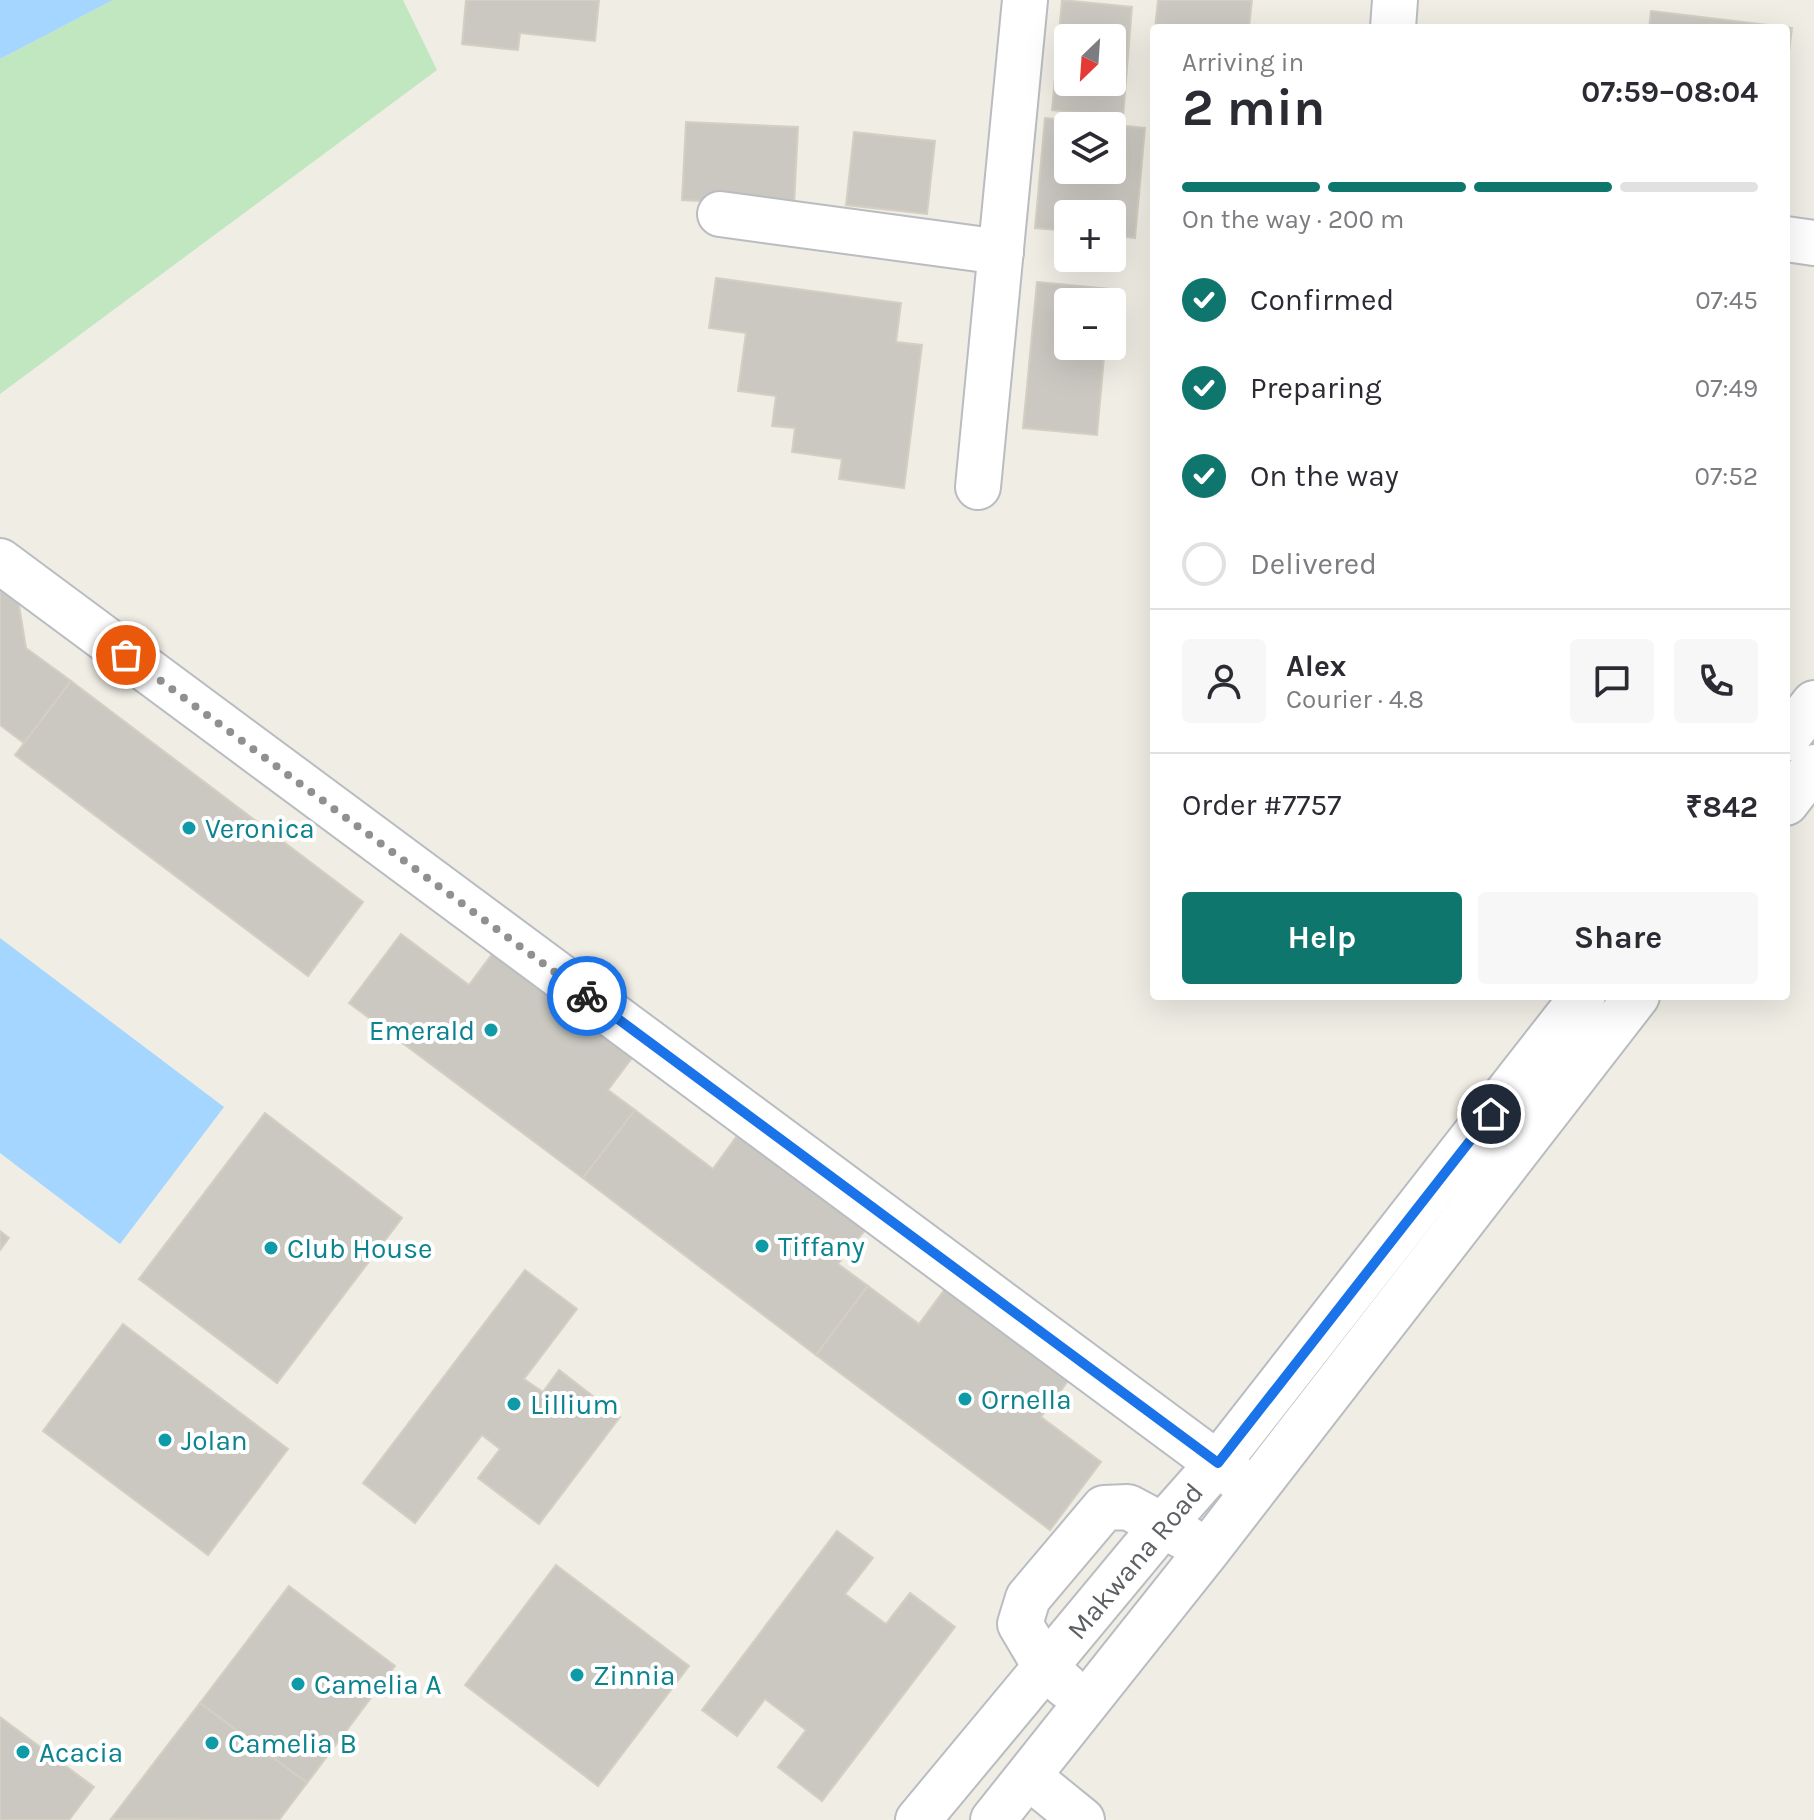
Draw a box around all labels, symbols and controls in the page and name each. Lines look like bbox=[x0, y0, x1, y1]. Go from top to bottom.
north arrow bbox=[1054, 24, 1126, 96]
map controls bbox=[1054, 24, 1126, 360]
text: Arriving in bbox=[1182, 47, 1304, 78]
text: 07:59–08:04 bbox=[1581, 74, 1758, 110]
text: 2 min bbox=[1182, 77, 1325, 138]
button: layers bbox=[1054, 112, 1126, 184]
button: + bbox=[1054, 200, 1126, 272]
text: On the way · 200 m bbox=[1182, 204, 1404, 235]
icon: check bbox=[1182, 278, 1226, 322]
text: Confirmed bbox=[1250, 282, 1394, 318]
text: 07:45 bbox=[1695, 285, 1758, 316]
button: − bbox=[1054, 288, 1126, 360]
icon: check bbox=[1182, 366, 1226, 410]
text: Preparing bbox=[1250, 370, 1382, 406]
text: 07:49 bbox=[1695, 373, 1758, 404]
icon: check bbox=[1182, 454, 1226, 498]
text: On the way bbox=[1250, 458, 1399, 494]
text: 07:52 bbox=[1695, 461, 1758, 492]
text: Delivered bbox=[1250, 546, 1377, 582]
pin bbox=[92, 621, 160, 689]
icon: bag bbox=[104, 633, 148, 677]
button: person bbox=[1182, 639, 1266, 723]
button: chat bbox=[1570, 639, 1654, 723]
button: phone bbox=[1674, 639, 1758, 723]
text: Alex bbox=[1286, 648, 1346, 684]
text: Courier · 4.8 bbox=[1286, 684, 1424, 715]
text: Order #7757 bbox=[1182, 787, 1341, 823]
text: ₹842 bbox=[1685, 789, 1758, 825]
place label: Veronica bbox=[205, 812, 315, 845]
marker: Veronica bbox=[180, 819, 198, 837]
button: Help bbox=[1182, 892, 1462, 984]
button: Share bbox=[1478, 892, 1758, 984]
courier bbox=[547, 956, 627, 1036]
icon: bike bbox=[565, 974, 609, 1018]
place label: Emerald bbox=[369, 1014, 475, 1047]
marker: Emerald bbox=[482, 1021, 500, 1039]
pin bbox=[1457, 1080, 1525, 1148]
icon: home bbox=[1469, 1092, 1513, 1136]
place label: Tiffany bbox=[778, 1230, 865, 1263]
place label: Club House bbox=[287, 1232, 432, 1265]
marker: Tiffany bbox=[753, 1237, 771, 1255]
marker: Club House bbox=[262, 1239, 280, 1257]
place label: Ornella bbox=[981, 1383, 1072, 1416]
place label: Lillium bbox=[530, 1388, 619, 1421]
marker: Ornella bbox=[956, 1390, 974, 1408]
marker: Lillium bbox=[505, 1395, 523, 1413]
place label: Jolan bbox=[181, 1424, 248, 1457]
marker: Jolan bbox=[156, 1431, 174, 1449]
street label: Makwana Road bbox=[1060, 1476, 1210, 1646]
place label: Zinnia bbox=[593, 1659, 675, 1692]
marker: Zinnia bbox=[568, 1666, 586, 1684]
place label: Camelia A bbox=[314, 1668, 441, 1701]
marker: Camelia A bbox=[289, 1675, 307, 1693]
place label: Camelia B bbox=[228, 1727, 357, 1760]
marker: Camelia B bbox=[203, 1734, 221, 1752]
place label: Acacia bbox=[39, 1736, 123, 1769]
marker: Acacia bbox=[14, 1743, 32, 1761]

